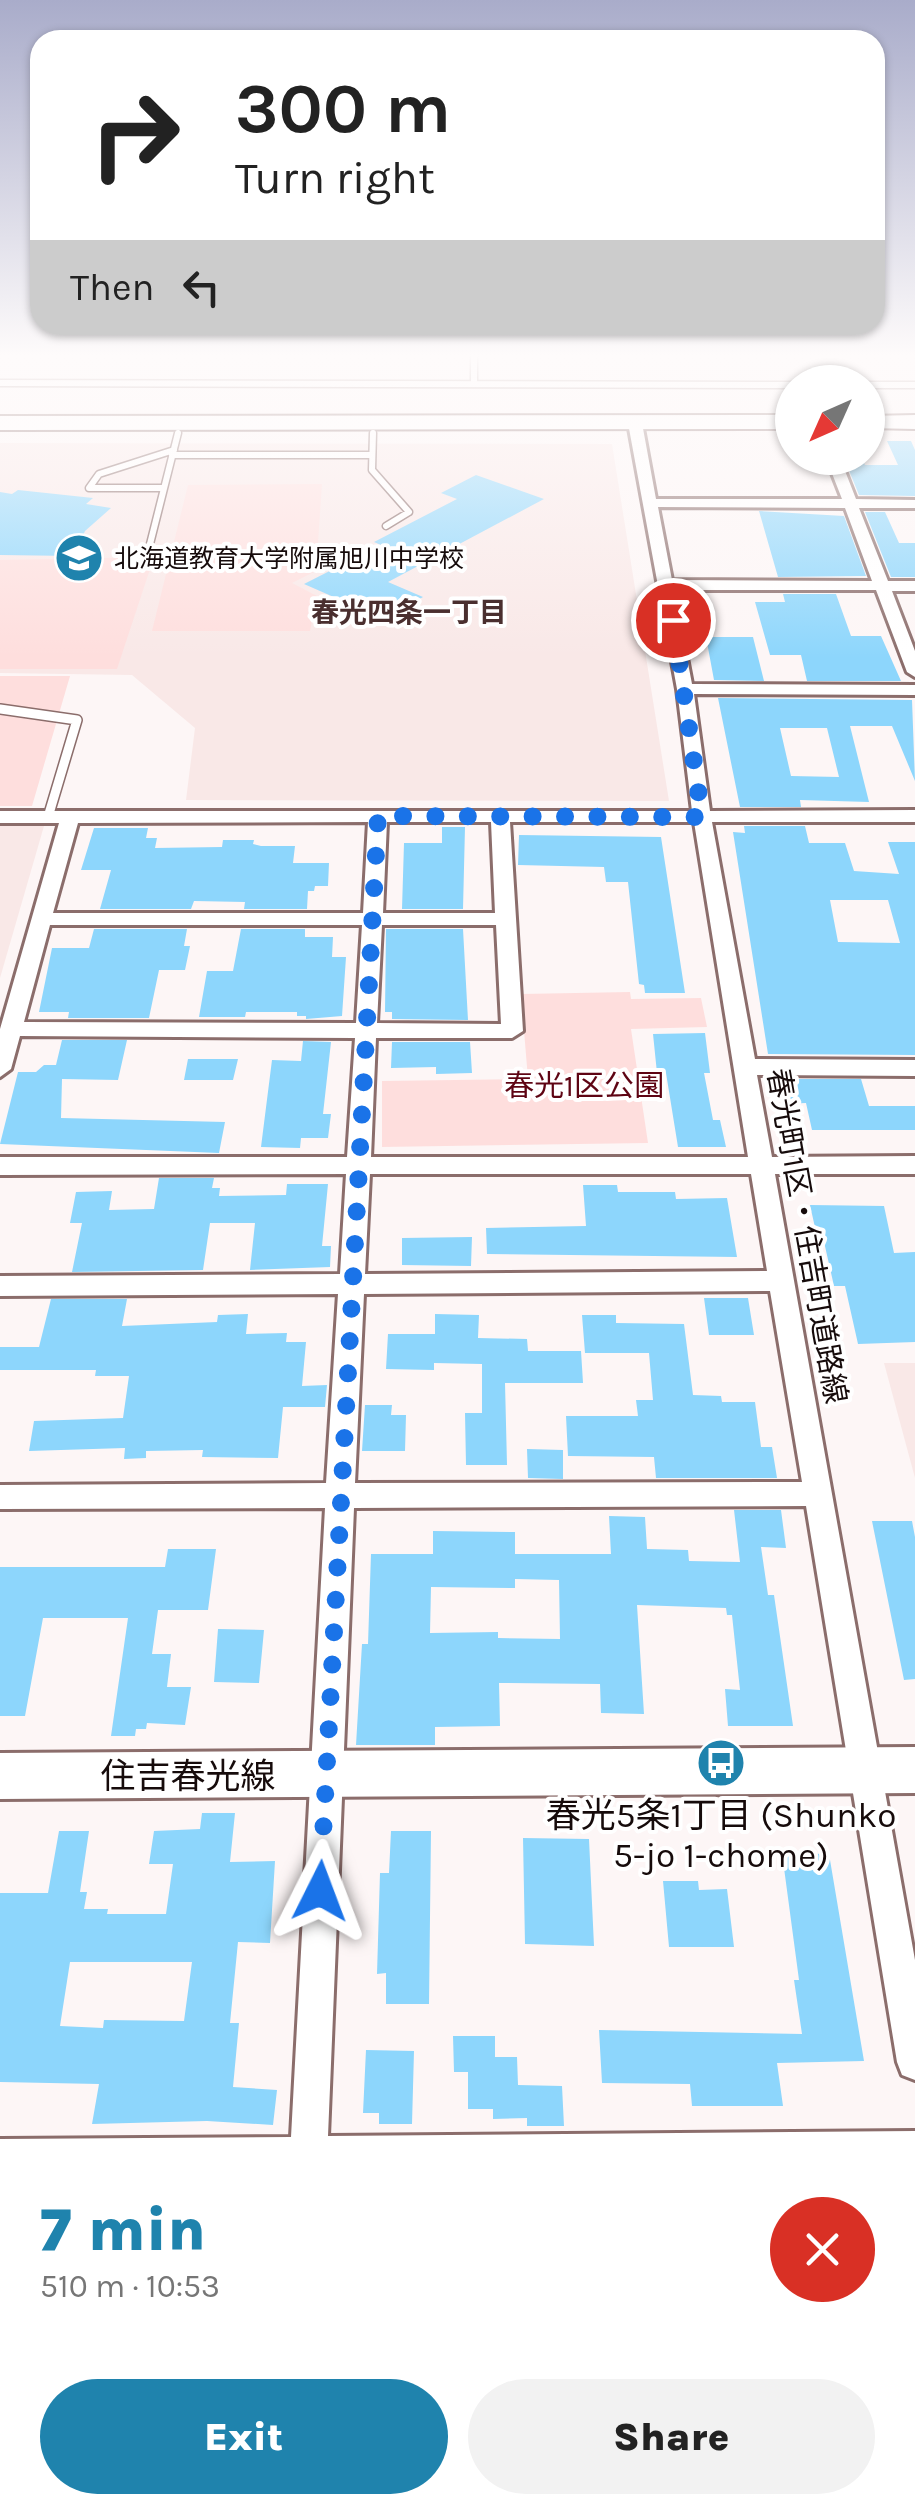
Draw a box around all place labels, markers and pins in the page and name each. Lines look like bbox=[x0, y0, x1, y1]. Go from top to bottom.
school or university icon: 北海道教育大学附属旭川中学校 bbox=[53, 532, 105, 584]
place label: 北海道教育大学附属旭川中学校 bbox=[114, 544, 464, 573]
pin bbox=[631, 578, 716, 663]
bus stop icon: 春光5条1丁目 (Shunko 5-jo 1-chome) bbox=[695, 1737, 747, 1789]
place label: 春光5条1丁目 (Shunko 5-jo 1-chome) bbox=[546, 1795, 896, 1876]

